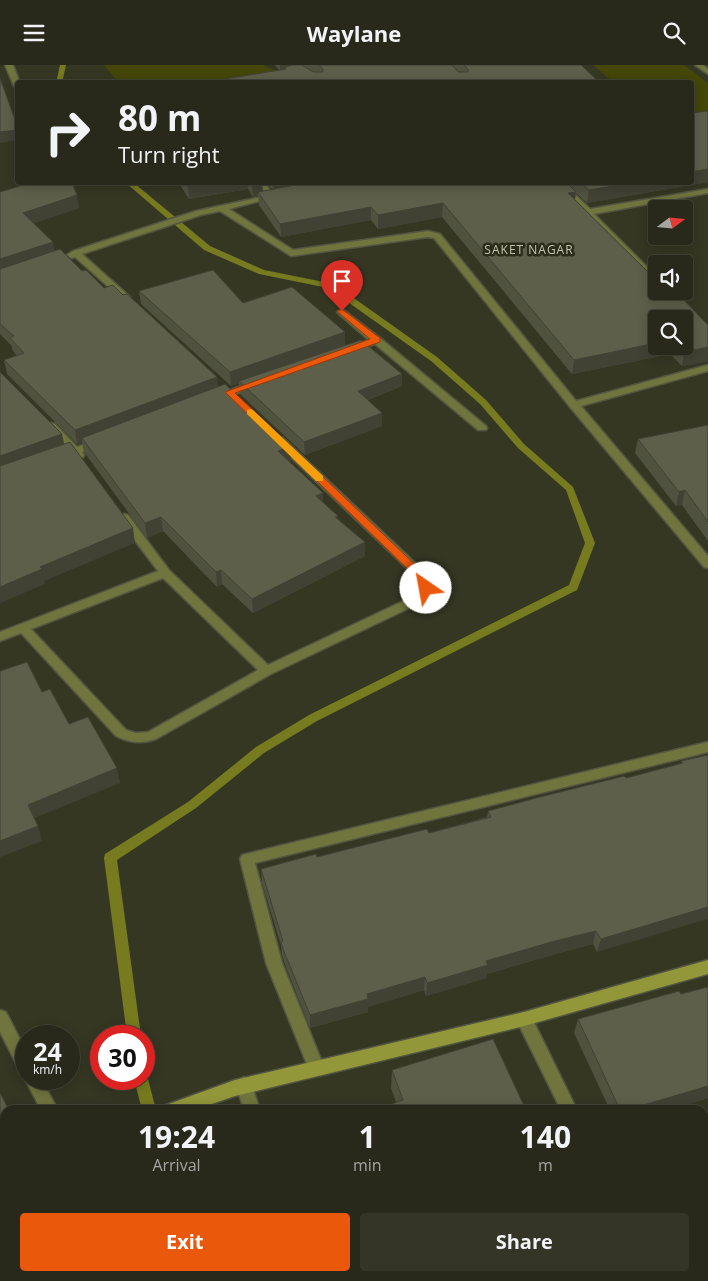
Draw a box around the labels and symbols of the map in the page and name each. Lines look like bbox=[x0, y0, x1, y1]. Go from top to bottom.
north arrow bbox=[648, 200, 692, 245]
district label: SAKET NAGAR bbox=[484, 241, 574, 258]
pin bbox=[321, 260, 363, 311]
position arrow bbox=[399, 561, 451, 613]
speed limit sign: 30 bbox=[90, 1025, 155, 1090]

